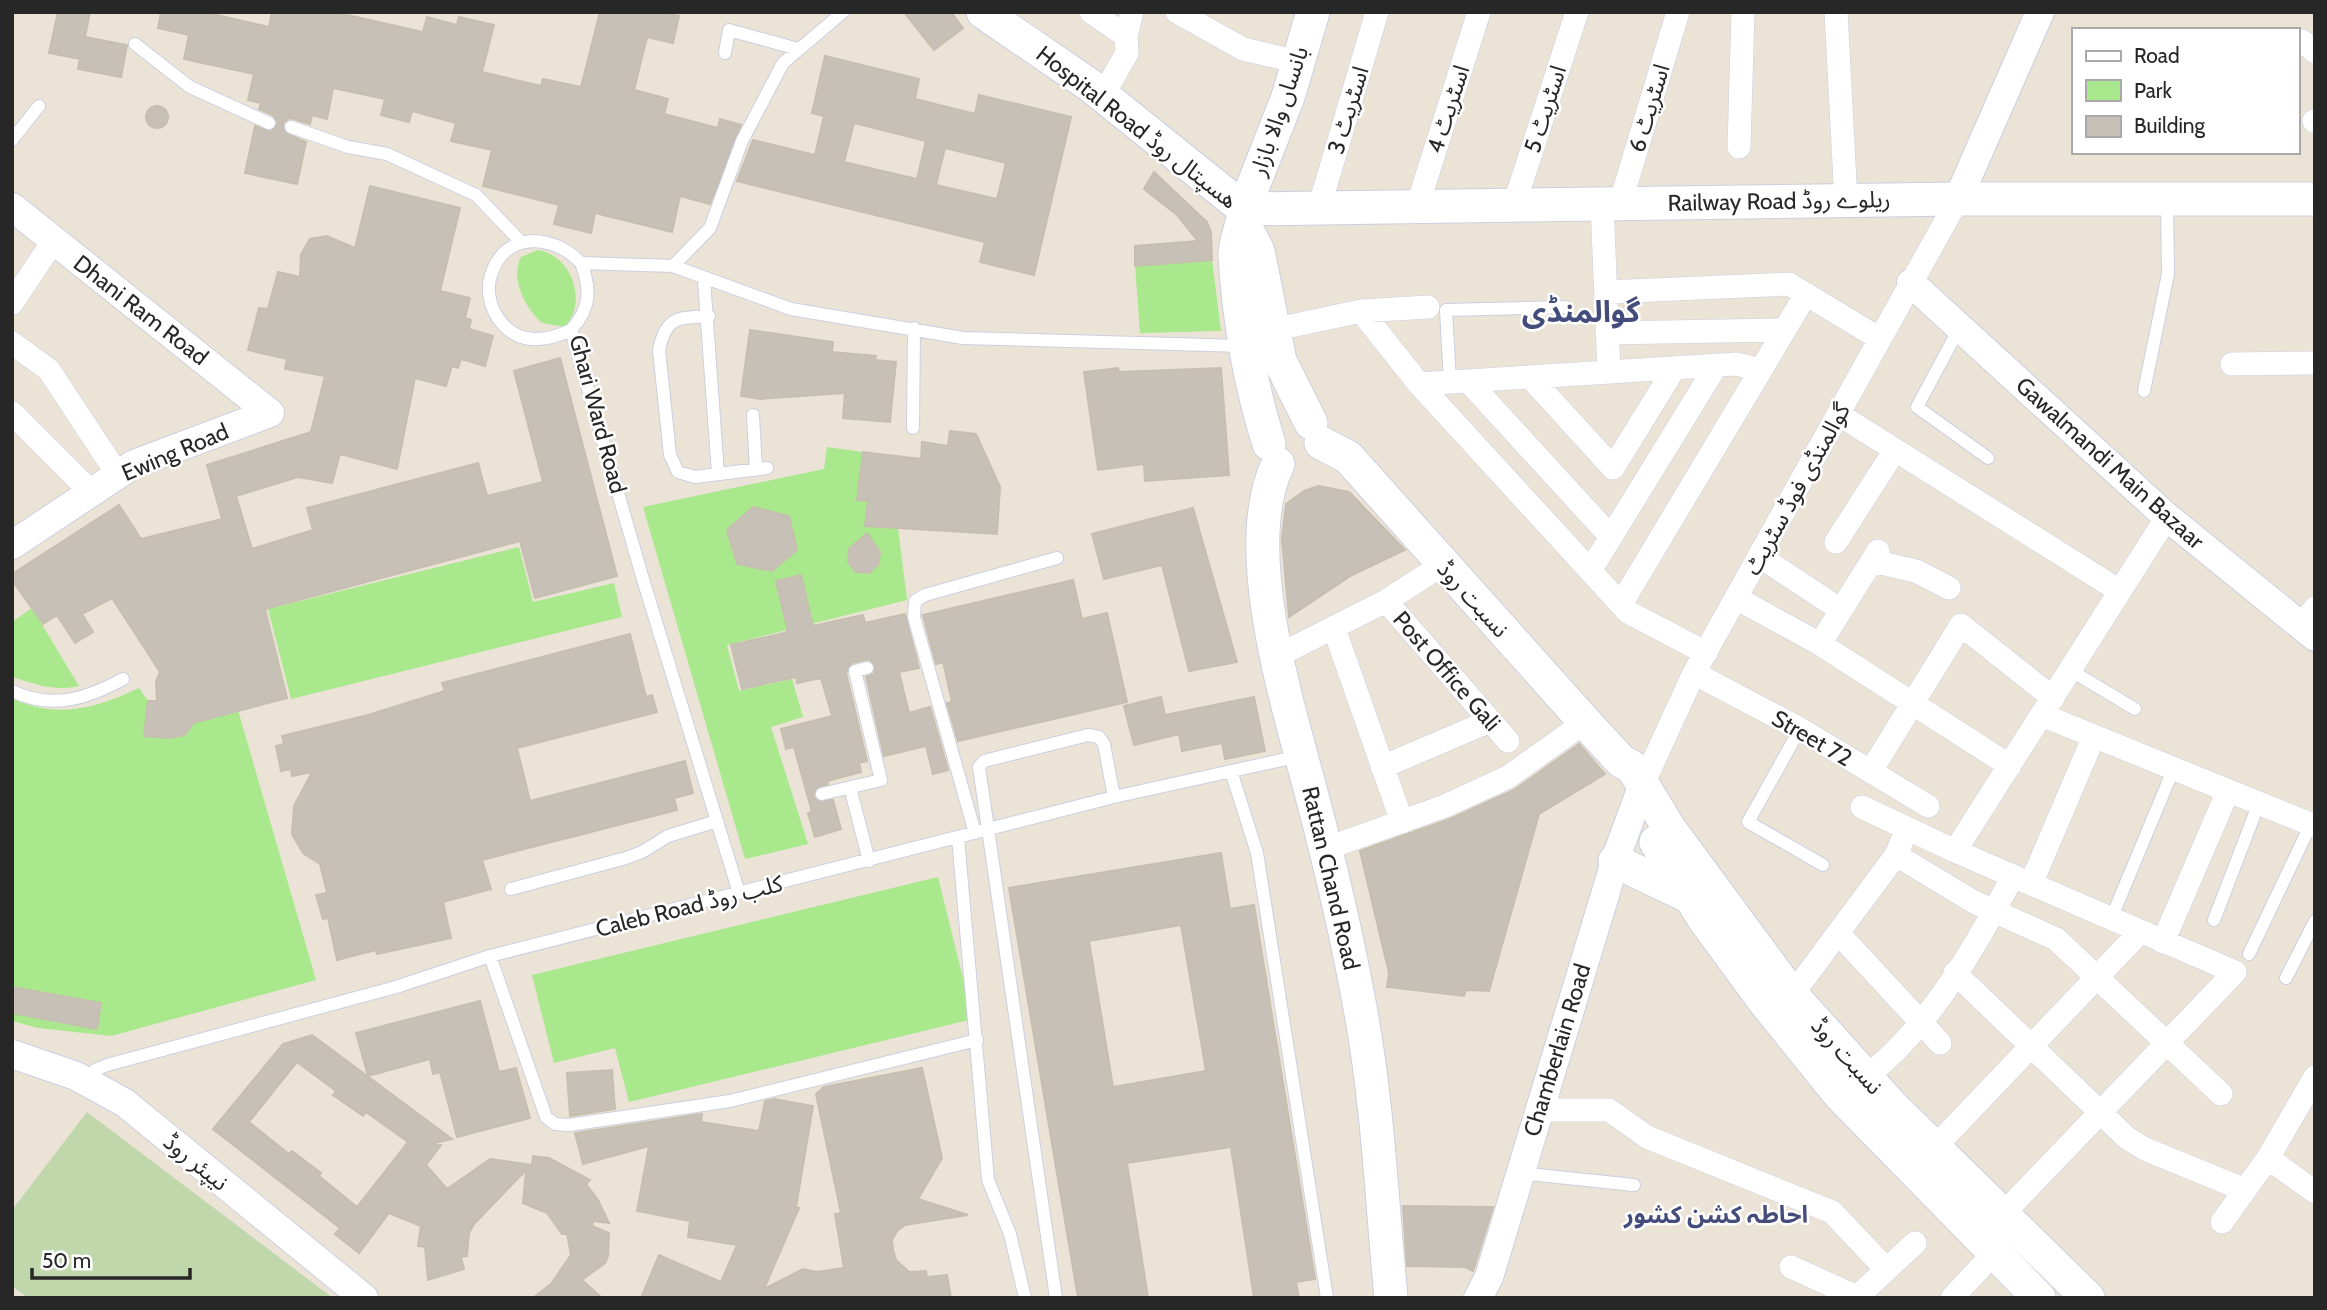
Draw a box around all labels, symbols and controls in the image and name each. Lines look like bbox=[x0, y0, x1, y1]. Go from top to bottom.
legend bbox=[2072, 28, 2299, 154]
street label: Hospital Road ھسپتال روڈ bbox=[1030, 40, 1243, 215]
street label: بانساں والا بازار bbox=[1243, 43, 1314, 180]
text: Road bbox=[2134, 43, 2180, 68]
street label: اسٹریٹ 6 bbox=[1622, 60, 1676, 156]
street label: اسٹریٹ 4 bbox=[1421, 61, 1475, 157]
street label: اسٹریٹ 5 bbox=[1518, 62, 1572, 156]
street label: اسٹریٹ 3 bbox=[1321, 63, 1375, 157]
text: Park bbox=[2134, 78, 2172, 103]
text: Building bbox=[2134, 113, 2206, 138]
street label: Railway Road ریلوے روڈ bbox=[1667, 185, 1891, 217]
street label: Dhani Ram Road bbox=[68, 249, 214, 371]
district label: گوالمنڈی bbox=[1522, 293, 1641, 330]
street label: Ghari Ward Road bbox=[563, 332, 633, 496]
street label: Gawalmandi Main Bazaar bbox=[2010, 371, 2210, 555]
street label: گوالمنڈی فوڈ سٹریٹ bbox=[1738, 398, 1856, 580]
street label: Ewing Road bbox=[117, 417, 233, 487]
street label: نسبت روڈ bbox=[1431, 555, 1515, 643]
street label: Post Office Gali bbox=[1387, 605, 1507, 737]
street label: Street 72 bbox=[1767, 704, 1857, 772]
street label: Rattan Chand Road bbox=[1296, 784, 1366, 972]
street label: Caleb Road کلب روڈ bbox=[593, 869, 786, 943]
street label: Chamberlain Road bbox=[1517, 960, 1597, 1140]
street label: نسبت روڈ bbox=[1805, 1012, 1889, 1100]
street label: نیپئر روڈ bbox=[157, 1127, 234, 1197]
district label: احاطہ کشن کشور bbox=[1623, 1200, 1808, 1229]
scale bar bbox=[32, 1236, 189, 1280]
text: 50 m bbox=[42, 1248, 91, 1273]

